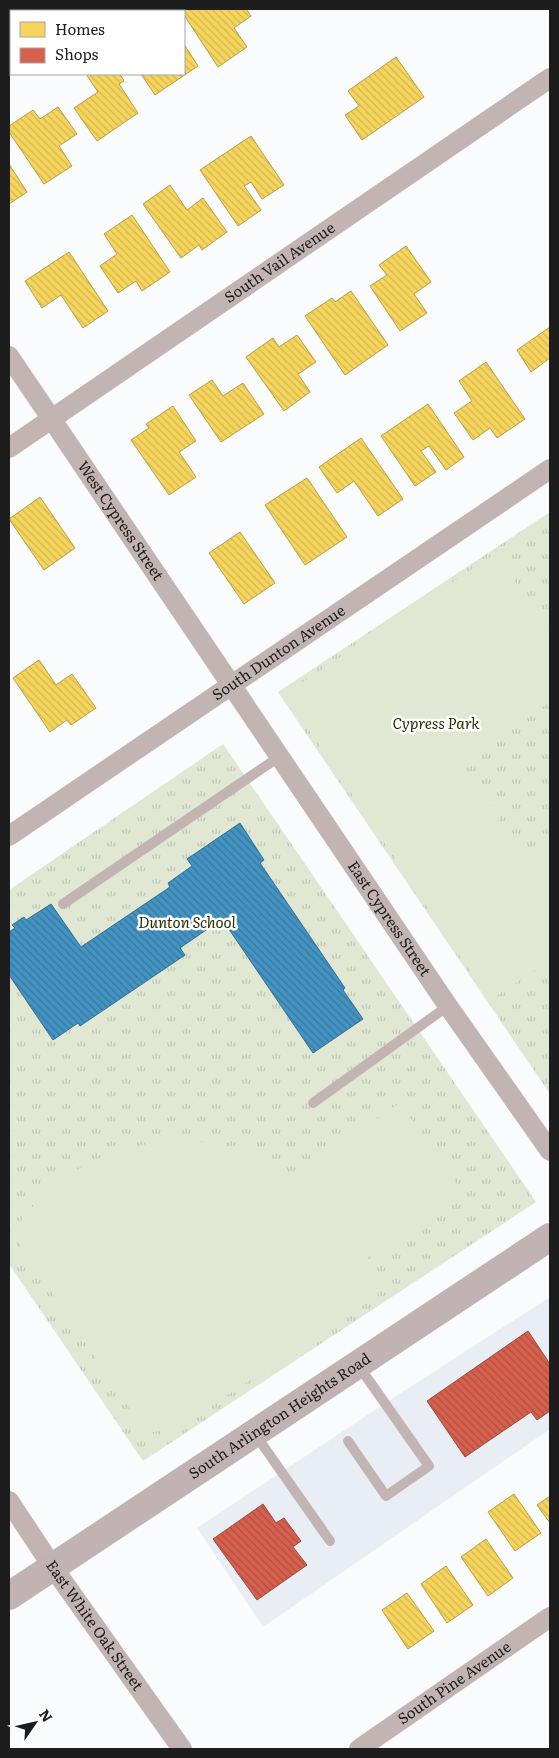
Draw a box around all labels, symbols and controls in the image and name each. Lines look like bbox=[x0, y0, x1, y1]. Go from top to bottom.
legend bbox=[10, 10, 185, 75]
text: Homes bbox=[55, 17, 105, 40]
text: Shops bbox=[55, 42, 98, 65]
street label: South Vail Avenue bbox=[219, 215, 339, 308]
street label: West Cypress Street bbox=[73, 455, 170, 585]
street label: South Dunton Avenue bbox=[207, 598, 349, 705]
park label: Cypress Park bbox=[392, 711, 480, 734]
street label: East Cypress Street bbox=[343, 855, 438, 980]
park label: Dunton School bbox=[138, 910, 236, 933]
street label: South Arlington Heights Road bbox=[183, 1346, 375, 1484]
street label: East White Oak Street bbox=[41, 1555, 150, 1695]
street label: South Pine Avenue bbox=[392, 1634, 515, 1729]
north arrow bbox=[10, 1698, 60, 1748]
text: N bbox=[35, 1705, 58, 1726]

